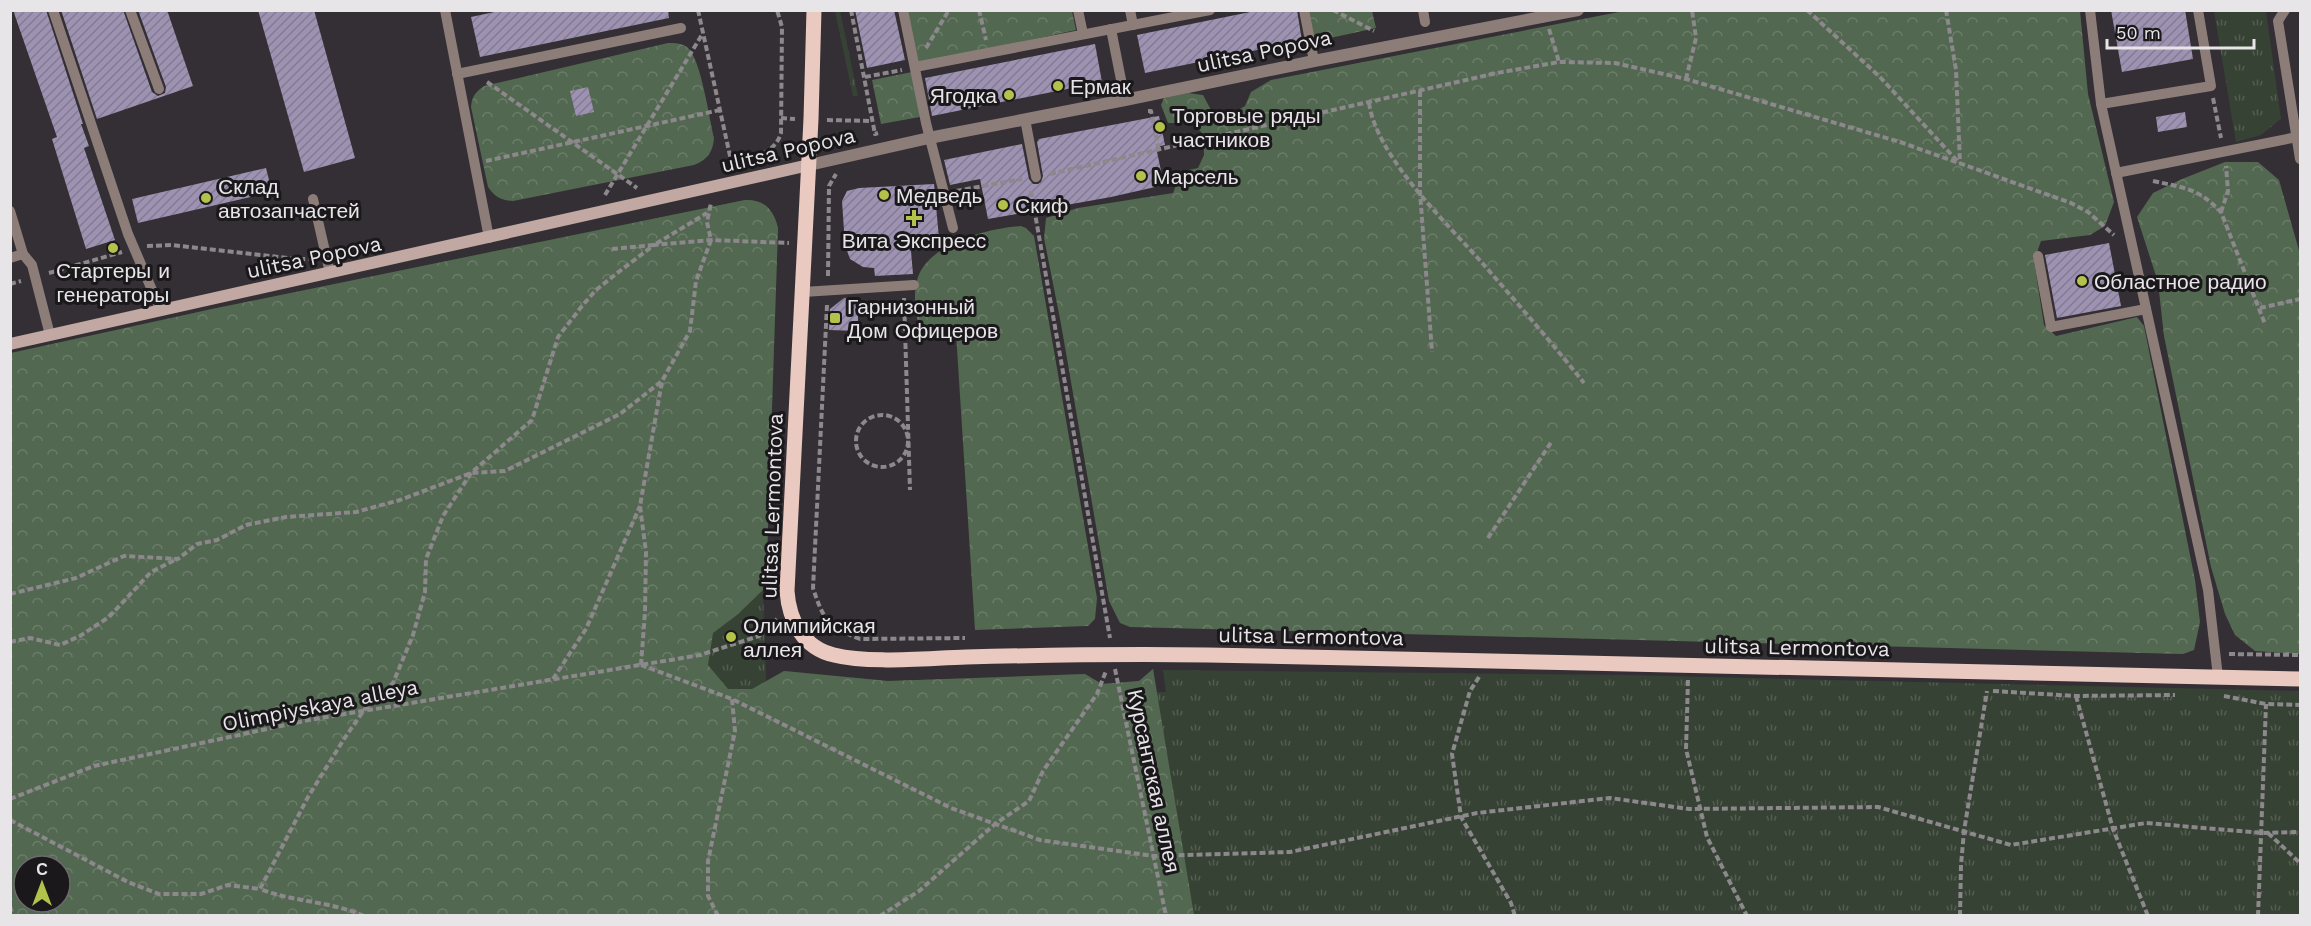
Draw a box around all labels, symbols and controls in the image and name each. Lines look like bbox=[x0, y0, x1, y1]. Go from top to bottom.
scale bar bbox=[2107, 12, 2254, 50]
text: 50 m bbox=[2116, 22, 2161, 43]
street label: ulitsa Popova bbox=[1194, 25, 1334, 77]
place label: Ермак bbox=[1070, 74, 1132, 99]
marker: Ермак bbox=[1051, 79, 1065, 93]
place label: Ягодка bbox=[930, 83, 997, 108]
marker: Ягодка bbox=[1002, 88, 1016, 102]
place label: Торговые ряды частников bbox=[1172, 103, 1321, 152]
marker: Торговые ряды частников bbox=[1153, 120, 1167, 134]
street label: ulitsa Popova bbox=[718, 122, 858, 178]
place label: Марсель bbox=[1153, 164, 1239, 189]
marker: Марсель bbox=[1134, 169, 1148, 183]
place label: Склад автозапчастей bbox=[218, 174, 360, 223]
place label: Медведь bbox=[896, 183, 983, 208]
marker: Медведь bbox=[877, 188, 891, 202]
marker: Склад автозапчастей bbox=[199, 191, 213, 205]
place label: Скиф bbox=[1015, 193, 1068, 218]
marker: Скиф bbox=[996, 198, 1010, 212]
marker: Вита Экспресс bbox=[907, 211, 921, 225]
place label: Вита Экспресс bbox=[842, 228, 986, 253]
street label: ulitsa Popova bbox=[244, 231, 384, 283]
marker: Стартеры и генераторы bbox=[106, 241, 120, 255]
place label: Стартеры и генераторы bbox=[56, 258, 170, 307]
place label: Областное радио bbox=[2094, 269, 2267, 294]
marker: Областное радио bbox=[2075, 274, 2089, 288]
place label: Гарнизонный Дом Офицеров bbox=[847, 294, 998, 343]
marker: Гарнизонный Дом Офицеров bbox=[828, 311, 842, 325]
street label: ulitsa Lermontova bbox=[756, 413, 788, 599]
place label: Олимпийская аллея bbox=[743, 613, 876, 662]
street label: ulitsa Lermontova bbox=[1218, 622, 1404, 650]
marker: Олимпийская аллея bbox=[724, 630, 738, 644]
street label: ulitsa Lermontova bbox=[1704, 633, 1890, 661]
street label: Olimpiyskaya alleya bbox=[220, 674, 420, 736]
street label: Курсантская аллея bbox=[1122, 687, 1186, 875]
north arrow bbox=[12, 854, 72, 914]
text: С bbox=[36, 860, 48, 879]

